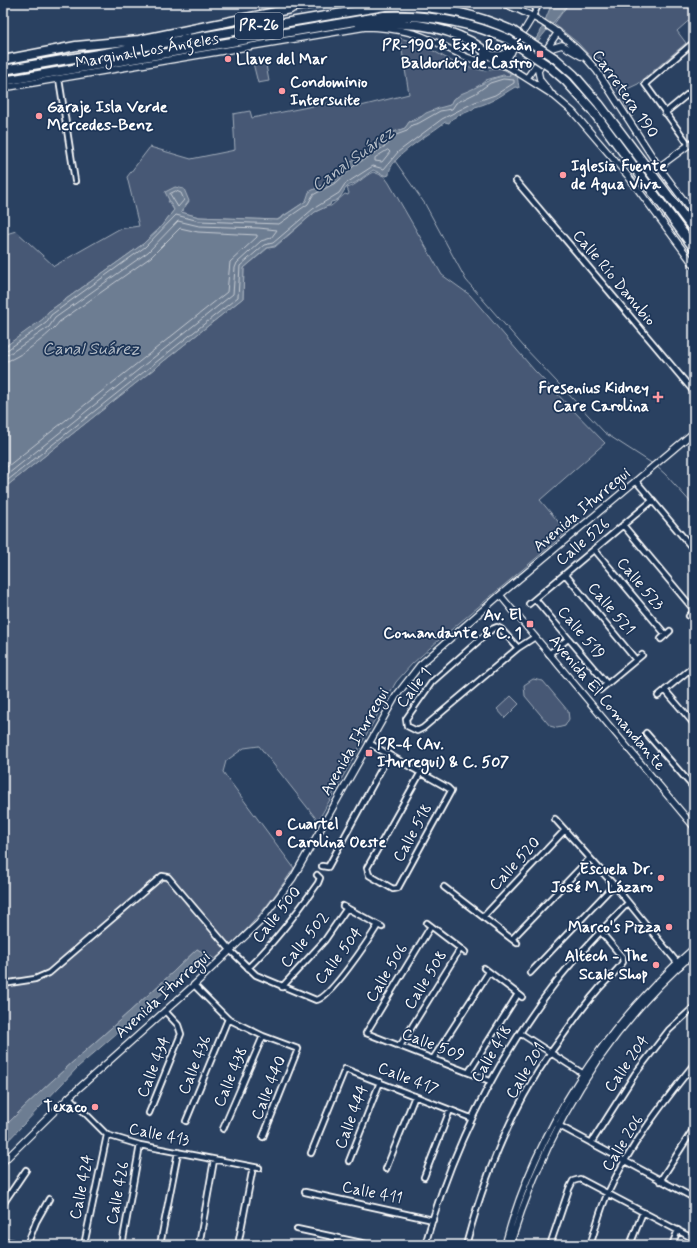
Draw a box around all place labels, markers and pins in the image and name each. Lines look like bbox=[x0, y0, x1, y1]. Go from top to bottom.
place label: PR-190 & Exp. Román Baldorioty de Castro bbox=[382, 35, 532, 74]
place label: Llave del Mar bbox=[236, 49, 328, 70]
marker: PR-190 & Exp. Román Baldorioty de Castro bbox=[535, 49, 545, 59]
marker: Llave del Mar bbox=[223, 54, 233, 64]
place label: Condominio Intersuite bbox=[290, 72, 368, 111]
marker: Condominio Intersuite bbox=[277, 86, 287, 96]
place label: Garaje Isla Verde Mercedes-Benz bbox=[47, 97, 168, 136]
marker: Garaje Isla Verde Mercedes-Benz bbox=[34, 111, 44, 121]
place label: Iglesia Fuente de Agua Viva bbox=[571, 156, 667, 196]
marker: Iglesia Fuente de Agua Viva bbox=[558, 170, 568, 180]
place label: Fresenius Kidney Care Carolina bbox=[538, 378, 649, 417]
marker: Fresenius Kidney Care Carolina bbox=[652, 391, 664, 403]
place label: Av. El Comandante & C. 1 bbox=[383, 605, 522, 644]
marker: Av. El Comandante & C. 1 bbox=[525, 619, 535, 629]
place label: PR-4 (Av. Iturregui) & C. 507 bbox=[377, 734, 509, 775]
marker: PR-4 (Av. Iturregui) & C. 507 bbox=[364, 748, 374, 758]
place label: Cuartel Carolina Oeste bbox=[287, 814, 386, 853]
marker: Cuartel Carolina Oeste bbox=[274, 828, 284, 838]
place label: Escuela Dr. José M. Lázaro bbox=[551, 859, 653, 898]
marker: Escuela Dr. José M. Lázaro bbox=[656, 873, 666, 883]
place label: Marco's Pizza bbox=[568, 917, 661, 938]
marker: Marco's Pizza bbox=[664, 922, 674, 932]
place label: Altech - The Scale Shop bbox=[565, 946, 648, 985]
marker: Altech - The Scale Shop bbox=[651, 960, 661, 970]
place label: Texaco bbox=[43, 1097, 87, 1118]
marker: Texaco bbox=[90, 1102, 100, 1112]

